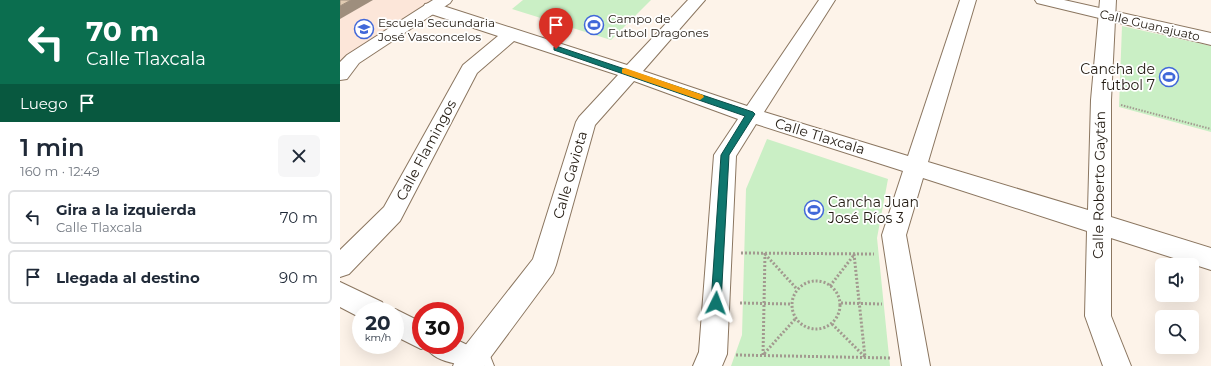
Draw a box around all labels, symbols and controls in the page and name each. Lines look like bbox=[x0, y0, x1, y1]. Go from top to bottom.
street label: Calle Guanajuato bbox=[1098, 6, 1202, 44]
pin bbox=[539, 8, 573, 49]
place label: Campo de Futbol Dragones bbox=[608, 11, 709, 40]
text: 70 m bbox=[86, 14, 159, 48]
icon: arrive bbox=[545, 14, 567, 36]
sports icon: Campo de Futbol Dragones bbox=[583, 14, 605, 36]
place label: Escuela Secundaria José Vasconcelos bbox=[377, 15, 495, 44]
icon: left bbox=[20, 16, 72, 68]
school or university icon: Escuela Secundaria José Vasconcelos bbox=[353, 18, 375, 40]
text: Calle Tlaxcala bbox=[86, 48, 206, 70]
place label: Cancha de futbol 7 bbox=[1080, 60, 1155, 94]
sports icon: Cancha de futbol 7 bbox=[1158, 66, 1180, 88]
icon: arrive bbox=[76, 92, 98, 114]
text: Luego bbox=[20, 94, 68, 113]
street label: Calle Flamingos bbox=[392, 96, 460, 204]
street label: Calle Roberto Gaytán bbox=[1089, 111, 1109, 259]
street label: Calle Tlaxcala bbox=[773, 114, 867, 158]
street label: Calle Gaviota bbox=[549, 129, 591, 221]
text: 1 min bbox=[20, 133, 84, 162]
button: close bbox=[278, 135, 320, 177]
text: 160 m · 12:49 bbox=[20, 163, 100, 179]
place label: Cancha Juan José Ríos 3 bbox=[827, 193, 919, 227]
sports icon: Cancha Juan José Ríos 3 bbox=[803, 199, 825, 221]
text: Gira a la izquierda bbox=[56, 200, 196, 219]
icon: left bbox=[22, 206, 44, 228]
text: 70 m bbox=[280, 208, 318, 227]
text: Calle Tlaxcala bbox=[56, 219, 143, 235]
map controls bbox=[1155, 258, 1199, 354]
button: sound bbox=[1155, 258, 1199, 302]
icon: arrive bbox=[22, 266, 44, 288]
text: Llegada al destino bbox=[56, 268, 200, 287]
text: 90 m bbox=[279, 268, 318, 287]
position arrow bbox=[695, 282, 737, 324]
speed limit sign: 30 bbox=[412, 302, 464, 354]
button: search bbox=[1155, 310, 1199, 354]
text: 20 bbox=[365, 311, 391, 335]
text: km/h bbox=[365, 331, 391, 344]

